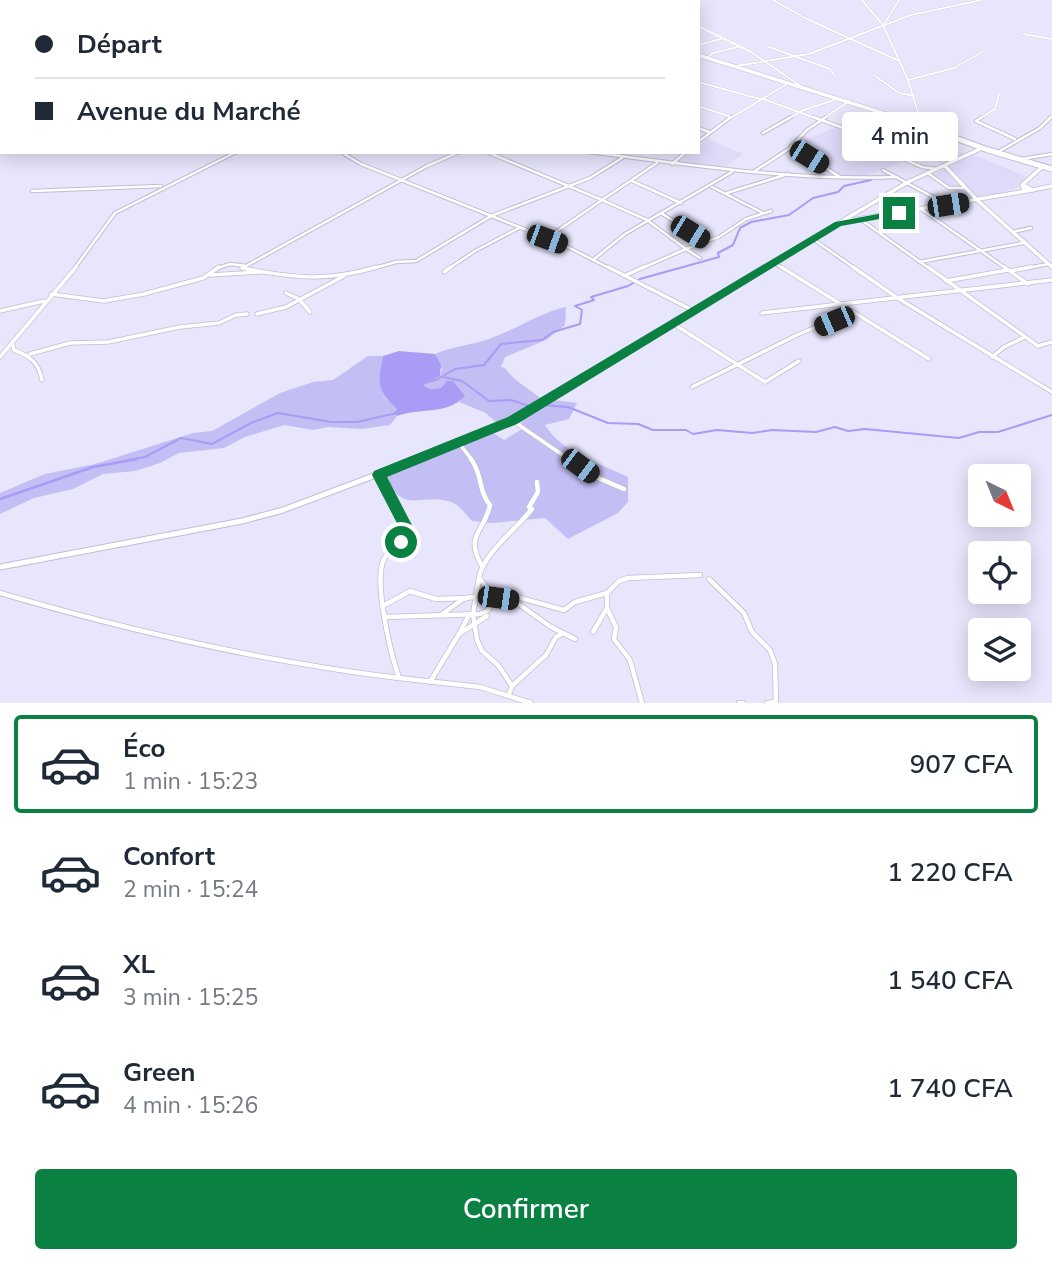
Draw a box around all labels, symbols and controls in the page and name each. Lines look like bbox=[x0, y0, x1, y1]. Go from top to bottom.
text: Départ bbox=[77, 27, 162, 62]
text: Avenue du Marché bbox=[77, 94, 301, 129]
callout: 4 min bbox=[841, 111, 957, 160]
text: 4 min bbox=[871, 121, 929, 152]
car bbox=[786, 137, 833, 177]
car bbox=[926, 191, 971, 219]
route end bbox=[883, 197, 915, 229]
car bbox=[667, 212, 714, 252]
car bbox=[524, 222, 571, 256]
car bbox=[811, 303, 858, 339]
car bbox=[557, 445, 604, 487]
north arrow bbox=[968, 464, 1031, 527]
map controls bbox=[968, 464, 1031, 681]
route start bbox=[385, 526, 417, 558]
button: locate bbox=[968, 541, 1031, 604]
car bbox=[476, 585, 521, 611]
button: layers bbox=[968, 618, 1031, 681]
text: Éco bbox=[123, 731, 165, 766]
icon: car bbox=[39, 733, 102, 796]
text: 907 CFA bbox=[910, 747, 1013, 782]
text: 1 min · 15:23 bbox=[123, 766, 258, 797]
text: Confort bbox=[123, 839, 215, 874]
icon: car bbox=[39, 841, 102, 904]
text: 1 220 CFA bbox=[887, 855, 1013, 890]
text: 2 min · 15:24 bbox=[123, 874, 258, 905]
text: XL bbox=[123, 947, 155, 982]
icon: car bbox=[39, 949, 102, 1012]
text: 1 540 CFA bbox=[887, 963, 1013, 998]
text: 3 min · 15:25 bbox=[123, 982, 258, 1013]
text: Green bbox=[123, 1055, 196, 1090]
icon: car bbox=[39, 1057, 102, 1120]
text: 1 740 CFA bbox=[887, 1071, 1013, 1106]
text: 4 min · 15:26 bbox=[123, 1090, 258, 1121]
button: Confirmer bbox=[35, 1169, 1017, 1249]

